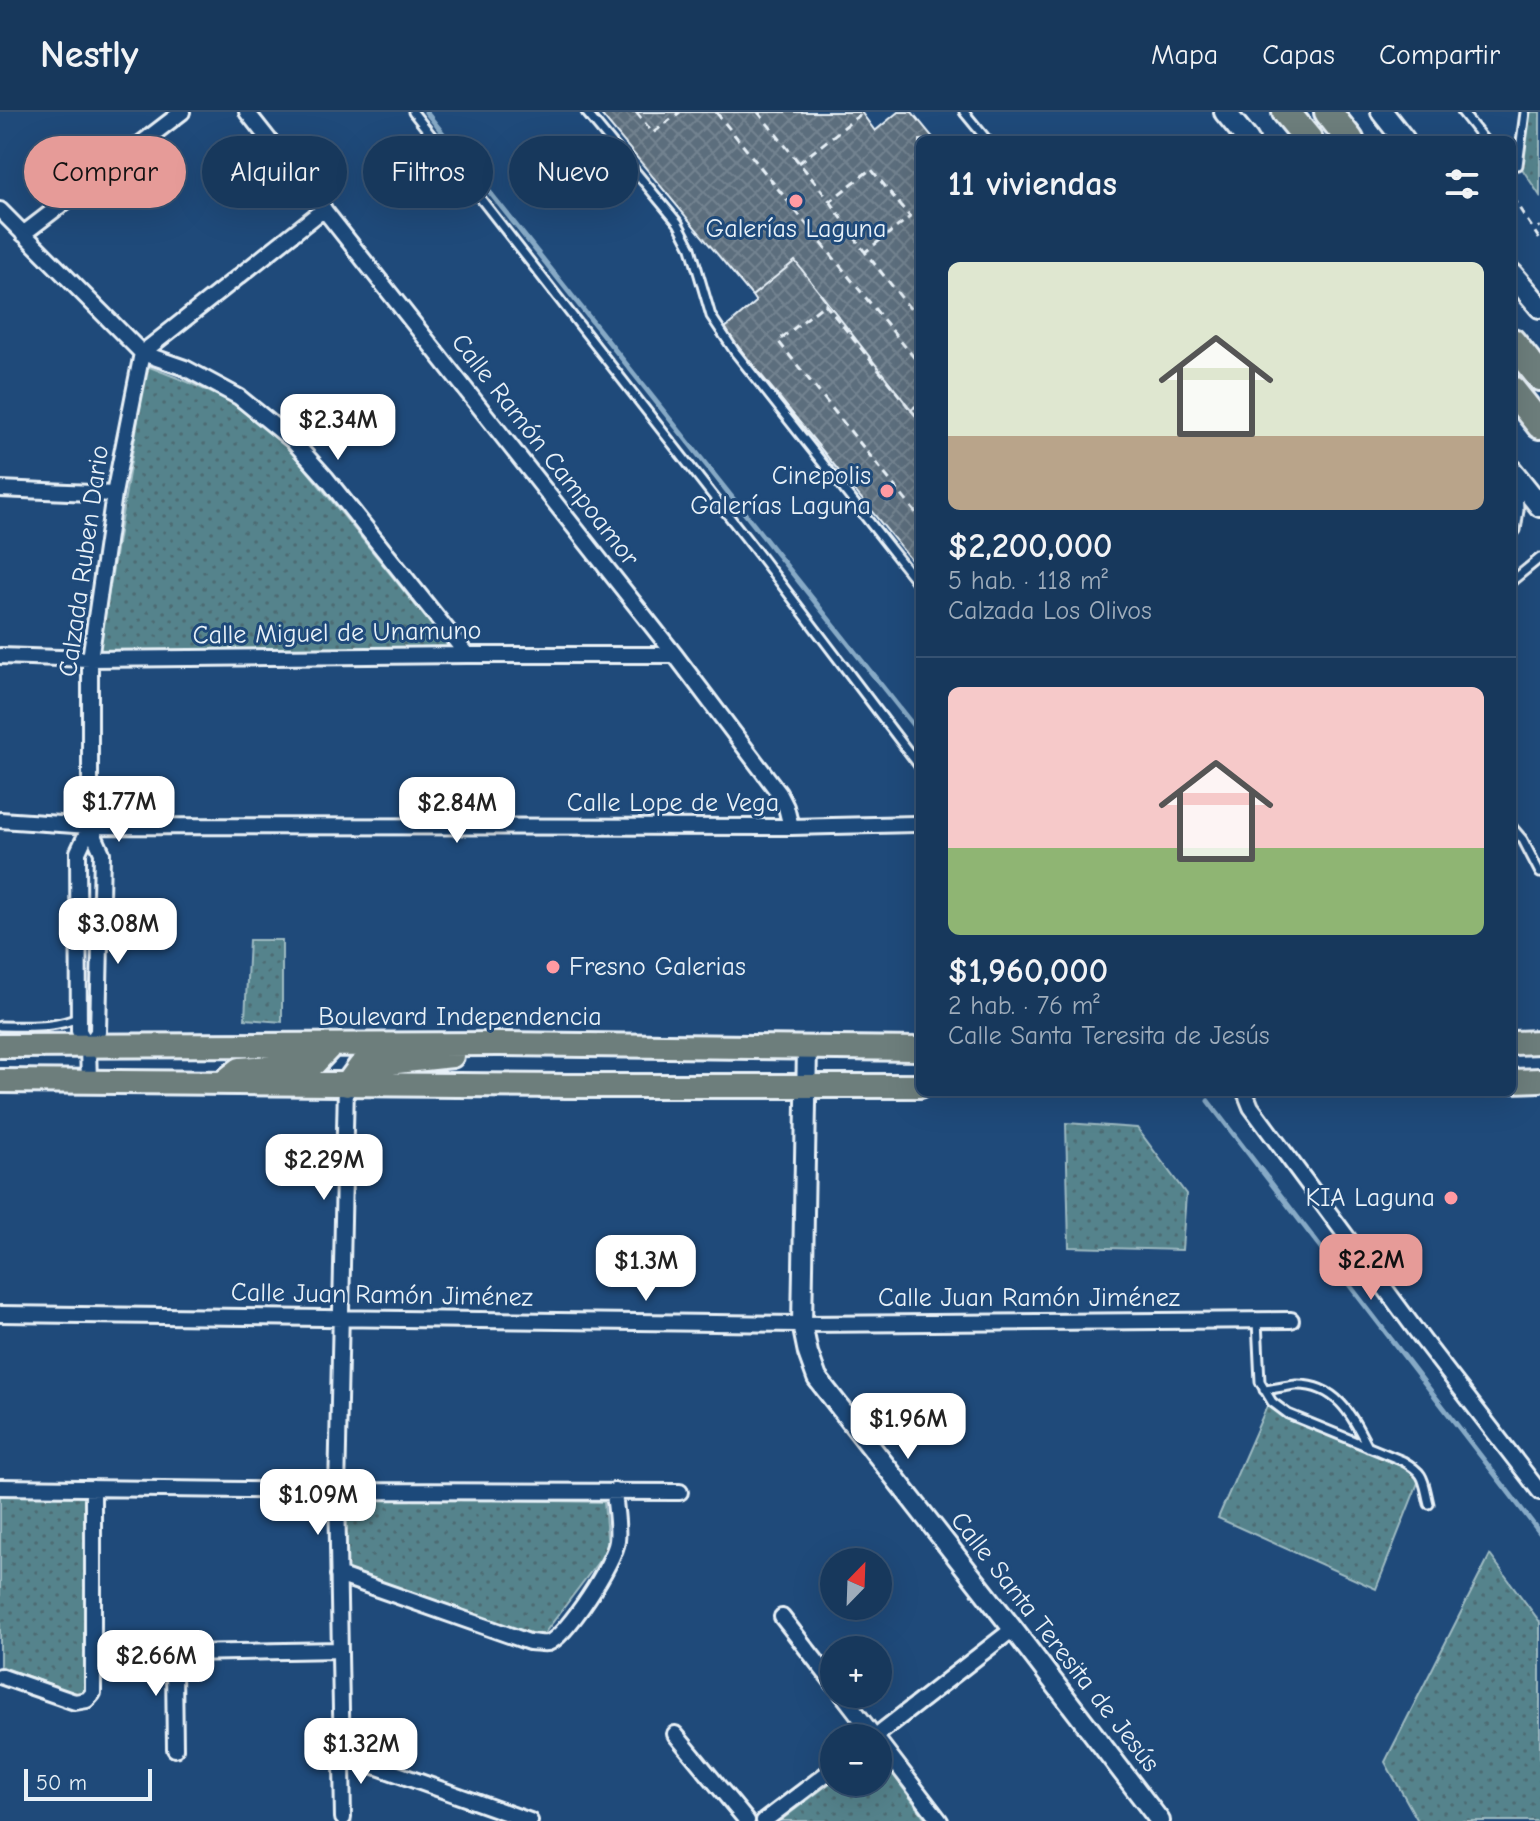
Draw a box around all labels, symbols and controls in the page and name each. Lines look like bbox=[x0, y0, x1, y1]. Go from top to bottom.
text: Nestly bbox=[40, 33, 138, 77]
text: Mapa bbox=[1151, 39, 1218, 71]
text: Capas bbox=[1262, 39, 1335, 71]
text: Compartir bbox=[1379, 39, 1500, 71]
chip: Comprar bbox=[24, 136, 186, 208]
chip: Alquilar bbox=[202, 136, 347, 208]
chip: Filtros bbox=[363, 136, 493, 208]
chip: Nuevo bbox=[509, 136, 638, 208]
icon: filters bbox=[1440, 162, 1484, 206]
text: 11 viviendas bbox=[948, 164, 1117, 204]
marker: Galerías Laguna bbox=[787, 192, 805, 210]
place label: Galerías Laguna bbox=[706, 214, 886, 244]
icon: home bbox=[1144, 314, 1288, 458]
street label: Calle Ramón Campoamor bbox=[445, 328, 646, 573]
pin: $2.34M bbox=[273, 394, 403, 462]
text: $2.34M bbox=[298, 405, 378, 435]
street label: Calzada Ruben Dario bbox=[53, 443, 115, 679]
place label: Cinepolis Galerías Laguna bbox=[690, 461, 871, 521]
marker: Cinepolis Galerías Laguna bbox=[878, 482, 896, 500]
text: $2,200,000 bbox=[948, 526, 1113, 566]
text: 5 hab. · 118 m² bbox=[948, 566, 1108, 596]
text: Calzada Los Olivos bbox=[948, 596, 1152, 626]
street label: Calle Miguel de Unamuno bbox=[192, 615, 482, 651]
icon: home bbox=[1144, 739, 1288, 883]
pin: $1.77M bbox=[54, 776, 184, 844]
pin: $2.84M bbox=[392, 777, 522, 845]
text: $1.77M bbox=[82, 787, 156, 817]
text: $2.84M bbox=[417, 788, 497, 818]
street label: Calle Lope de Vega bbox=[567, 788, 779, 818]
pin: $3.08M bbox=[53, 898, 183, 966]
text: $3.08M bbox=[77, 909, 159, 939]
text: $1,960,000 bbox=[948, 951, 1108, 991]
place label: Fresno Galerias bbox=[569, 952, 746, 982]
marker: Fresno Galerias bbox=[544, 958, 562, 976]
text: 2 hab. · 76 m² bbox=[948, 991, 1100, 1021]
street label: Boulevard Independencia bbox=[318, 1002, 602, 1032]
text: Calle Santa Teresita de Jesús bbox=[948, 1021, 1270, 1051]
pin: $2.29M bbox=[259, 1134, 389, 1202]
text: $2.29M bbox=[284, 1145, 364, 1175]
place label: KIA Laguna bbox=[1306, 1183, 1435, 1213]
marker: KIA Laguna bbox=[1442, 1189, 1460, 1207]
pin: $2.2M bbox=[1315, 1234, 1427, 1302]
pin: $1.3M bbox=[590, 1235, 702, 1303]
text: $2.2M bbox=[1337, 1245, 1405, 1275]
text: $1.3M bbox=[614, 1246, 678, 1276]
street label: Calle Juan Ramón Jiménez bbox=[231, 1277, 533, 1313]
street label: Calle Juan Ramón Jiménez bbox=[878, 1283, 1180, 1313]
pin: $1.96M bbox=[843, 1393, 973, 1461]
text: $1.96M bbox=[869, 1404, 947, 1434]
pin: $1.09M bbox=[253, 1469, 383, 1537]
text: $1.09M bbox=[278, 1480, 358, 1510]
street label: Calle Santa Teresita de Jesús bbox=[944, 1506, 1166, 1778]
north arrow bbox=[820, 1548, 892, 1620]
map controls bbox=[820, 1548, 892, 1796]
pin: $2.66M bbox=[91, 1630, 221, 1698]
button: + bbox=[820, 1636, 892, 1708]
text: $2.66M bbox=[115, 1641, 197, 1671]
pin: $1.32M bbox=[296, 1718, 426, 1786]
button: − bbox=[820, 1724, 892, 1796]
text: $1.32M bbox=[322, 1729, 400, 1759]
scale bar bbox=[24, 1765, 152, 1801]
text: 50 m bbox=[36, 1770, 87, 1796]

